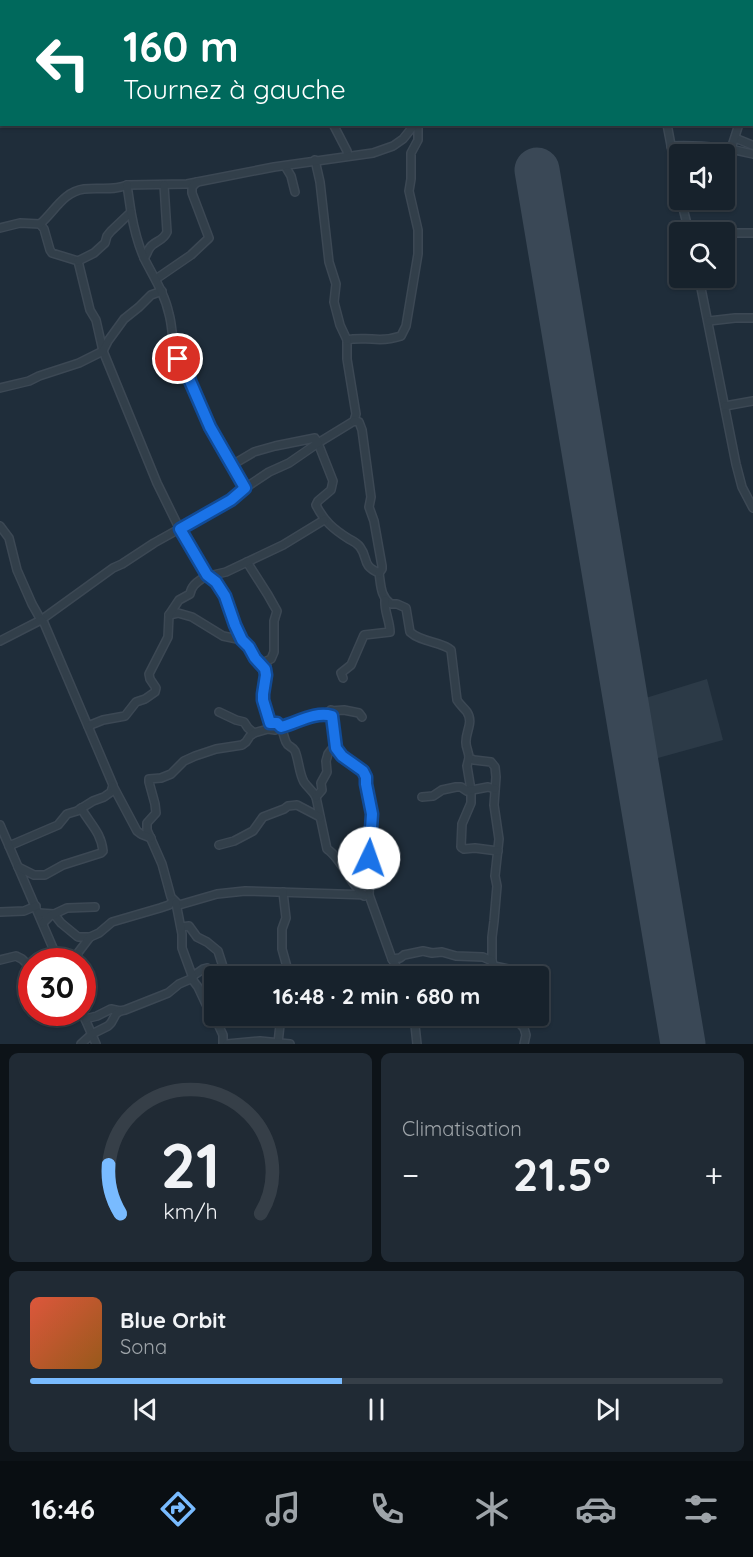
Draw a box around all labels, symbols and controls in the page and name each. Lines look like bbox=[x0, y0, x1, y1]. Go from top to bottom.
text: 160 m bbox=[123, 20, 239, 73]
icon: left bbox=[24, 24, 102, 102]
text: Tournez à gauche bbox=[123, 72, 346, 106]
map controls bbox=[669, 144, 735, 288]
button: sound bbox=[669, 144, 735, 210]
button: search bbox=[669, 222, 735, 288]
pin bbox=[152, 333, 203, 384]
icon: arrive bbox=[161, 342, 194, 375]
position arrow bbox=[337, 826, 401, 890]
speed limit sign: 30 bbox=[18, 948, 96, 1026]
text: 16:48 · 2 min · 680 m bbox=[273, 982, 480, 1010]
text: Climatisation bbox=[402, 1116, 522, 1141]
text: 21 bbox=[161, 1126, 220, 1204]
text: 21.5° bbox=[513, 1146, 611, 1202]
text: − bbox=[402, 1154, 419, 1195]
text: + bbox=[704, 1154, 723, 1195]
text: km/h bbox=[163, 1199, 218, 1225]
text: Blue Orbit bbox=[120, 1306, 226, 1334]
text: Sona bbox=[120, 1334, 167, 1359]
icon: previous bbox=[129, 1393, 162, 1426]
icon: pause bbox=[360, 1393, 393, 1426]
icon: next bbox=[591, 1393, 624, 1426]
icon: directions bbox=[157, 1488, 199, 1530]
icon: music bbox=[262, 1488, 304, 1530]
icon: phone bbox=[366, 1488, 408, 1530]
icon: climate bbox=[471, 1488, 513, 1530]
icon: car bbox=[575, 1488, 617, 1530]
icon: filters bbox=[680, 1488, 722, 1530]
text: 16:46 bbox=[31, 1492, 95, 1526]

